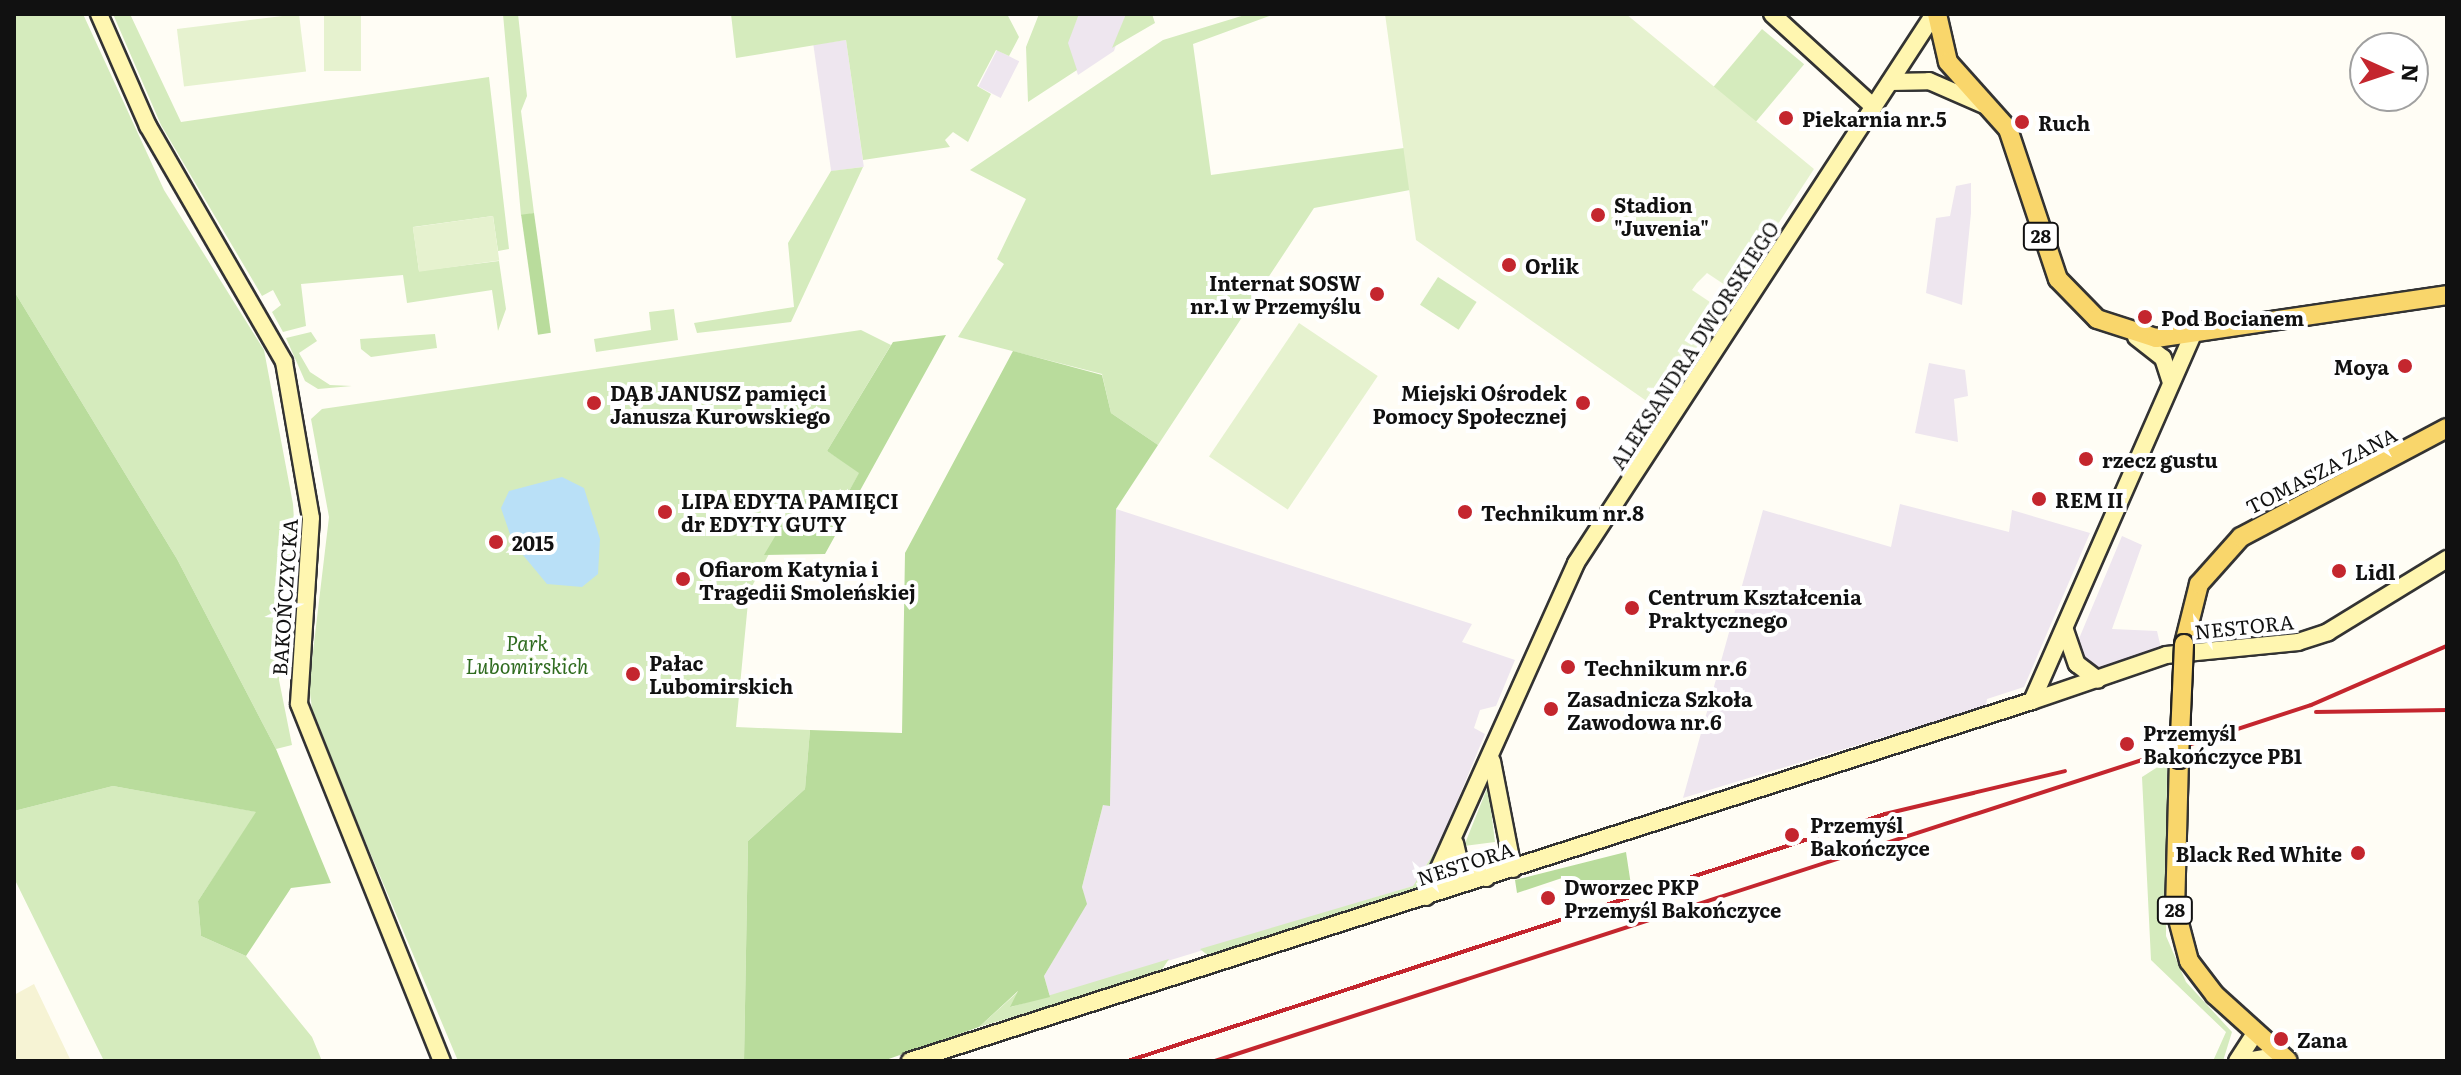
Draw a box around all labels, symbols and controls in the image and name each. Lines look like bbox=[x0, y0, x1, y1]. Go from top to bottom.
north arrow bbox=[2349, 32, 2429, 112]
text: N bbox=[2395, 63, 2428, 83]
place label: Piekarnia nr.5 bbox=[1802, 106, 1947, 130]
marker: Piekarnia nr.5 bbox=[1777, 109, 1795, 127]
place label: Ruch bbox=[2038, 110, 2090, 134]
marker: Ruch bbox=[2013, 113, 2031, 131]
place label: Stadion "Juvenia" bbox=[1614, 192, 1709, 239]
marker: Stadion "Juvenia" bbox=[1589, 206, 1607, 224]
street label: ALEKSANDRA DWORSKIEGO bbox=[1605, 217, 1783, 473]
road number: 28 bbox=[2021, 222, 2061, 250]
place label: Orlik bbox=[1525, 253, 1579, 277]
marker: Orlik bbox=[1500, 256, 1518, 274]
place label: Internat SOSW nr.1 w Przemyślu bbox=[1190, 270, 1361, 317]
marker: Internat SOSW nr.1 w Przemyślu bbox=[1368, 285, 1386, 303]
place label: Pod Bocianem bbox=[2161, 305, 2304, 329]
marker: Pod Bocianem bbox=[2136, 308, 2154, 326]
place label: Moya bbox=[2334, 354, 2389, 378]
marker: Moya bbox=[2396, 357, 2414, 375]
place label: DĄB JANUSZ pamięci Janusza Kurowskiego bbox=[610, 380, 831, 427]
place label: Miejski Ośrodek Pomocy Społecznej bbox=[1372, 380, 1567, 427]
marker: DĄB JANUSZ pamięci Janusza Kurowskiego bbox=[585, 394, 603, 412]
marker: Miejski Ośrodek Pomocy Społecznej bbox=[1574, 394, 1592, 412]
street label: TOMASZA ZANA bbox=[2242, 422, 2400, 518]
place label: rzecz gustu bbox=[2102, 447, 2218, 471]
marker: rzecz gustu bbox=[2077, 450, 2095, 468]
place label: REM II bbox=[2055, 487, 2124, 511]
place label: LIPA EDYTA PAMIĘCI dr EDYTY GUTY bbox=[681, 488, 898, 535]
marker: REM II bbox=[2030, 490, 2048, 508]
place label: Technikum nr.8 bbox=[1481, 500, 1644, 524]
marker: LIPA EDYTA PAMIĘCI dr EDYTY GUTY bbox=[656, 503, 674, 521]
marker: Technikum nr.8 bbox=[1456, 503, 1474, 521]
street label: BAKOŃCZYCKA bbox=[267, 518, 301, 676]
place label: 2015 bbox=[512, 530, 554, 554]
marker: 2015 bbox=[487, 533, 505, 551]
place label: Ofiarom Katynia i Tragedii Smoleńskiej bbox=[699, 556, 916, 603]
place label: Lidl bbox=[2355, 559, 2396, 583]
marker: Lidl bbox=[2330, 562, 2348, 580]
marker: Ofiarom Katynia i Tragedii Smoleńskiej bbox=[674, 570, 692, 588]
place label: Centrum Kształcenia Praktycznego bbox=[1648, 584, 1862, 631]
marker: Centrum Kształcenia Praktycznego bbox=[1623, 599, 1641, 617]
street label: NESTORA bbox=[2193, 609, 2295, 643]
park label: Park Lubomirskich bbox=[466, 631, 588, 678]
place label: Pałac Lubomirskich bbox=[649, 650, 793, 697]
place label: Technikum nr.6 bbox=[1584, 655, 1747, 679]
marker: Technikum nr.6 bbox=[1559, 658, 1577, 676]
marker: Pałac Lubomirskich bbox=[624, 665, 642, 683]
place label: Zasadnicza Szkoła Zawodowa nr.6 bbox=[1567, 686, 1752, 733]
marker: Zasadnicza Szkoła Zawodowa nr.6 bbox=[1542, 700, 1560, 718]
place label: Przemyśl Bakończyce PB1 bbox=[2143, 720, 2302, 767]
marker: Przemyśl Bakończyce PB1 bbox=[2118, 735, 2136, 753]
place label: Przemyśl Bakończyce bbox=[1810, 812, 1930, 859]
marker: Przemyśl Bakończyce bbox=[1781, 824, 1803, 846]
street label: NESTORA bbox=[1414, 836, 1516, 890]
place label: Black Red White bbox=[2176, 841, 2342, 865]
marker: Black Red White bbox=[2349, 844, 2367, 862]
place label: Dworzec PKP Przemyśl Bakończyce bbox=[1564, 874, 1781, 921]
marker: Dworzec PKP Przemyśl Bakończyce bbox=[1539, 889, 1557, 907]
road number: 28 bbox=[2155, 896, 2195, 924]
place label: Zana bbox=[2297, 1027, 2348, 1051]
marker: Zana bbox=[2272, 1030, 2290, 1048]

